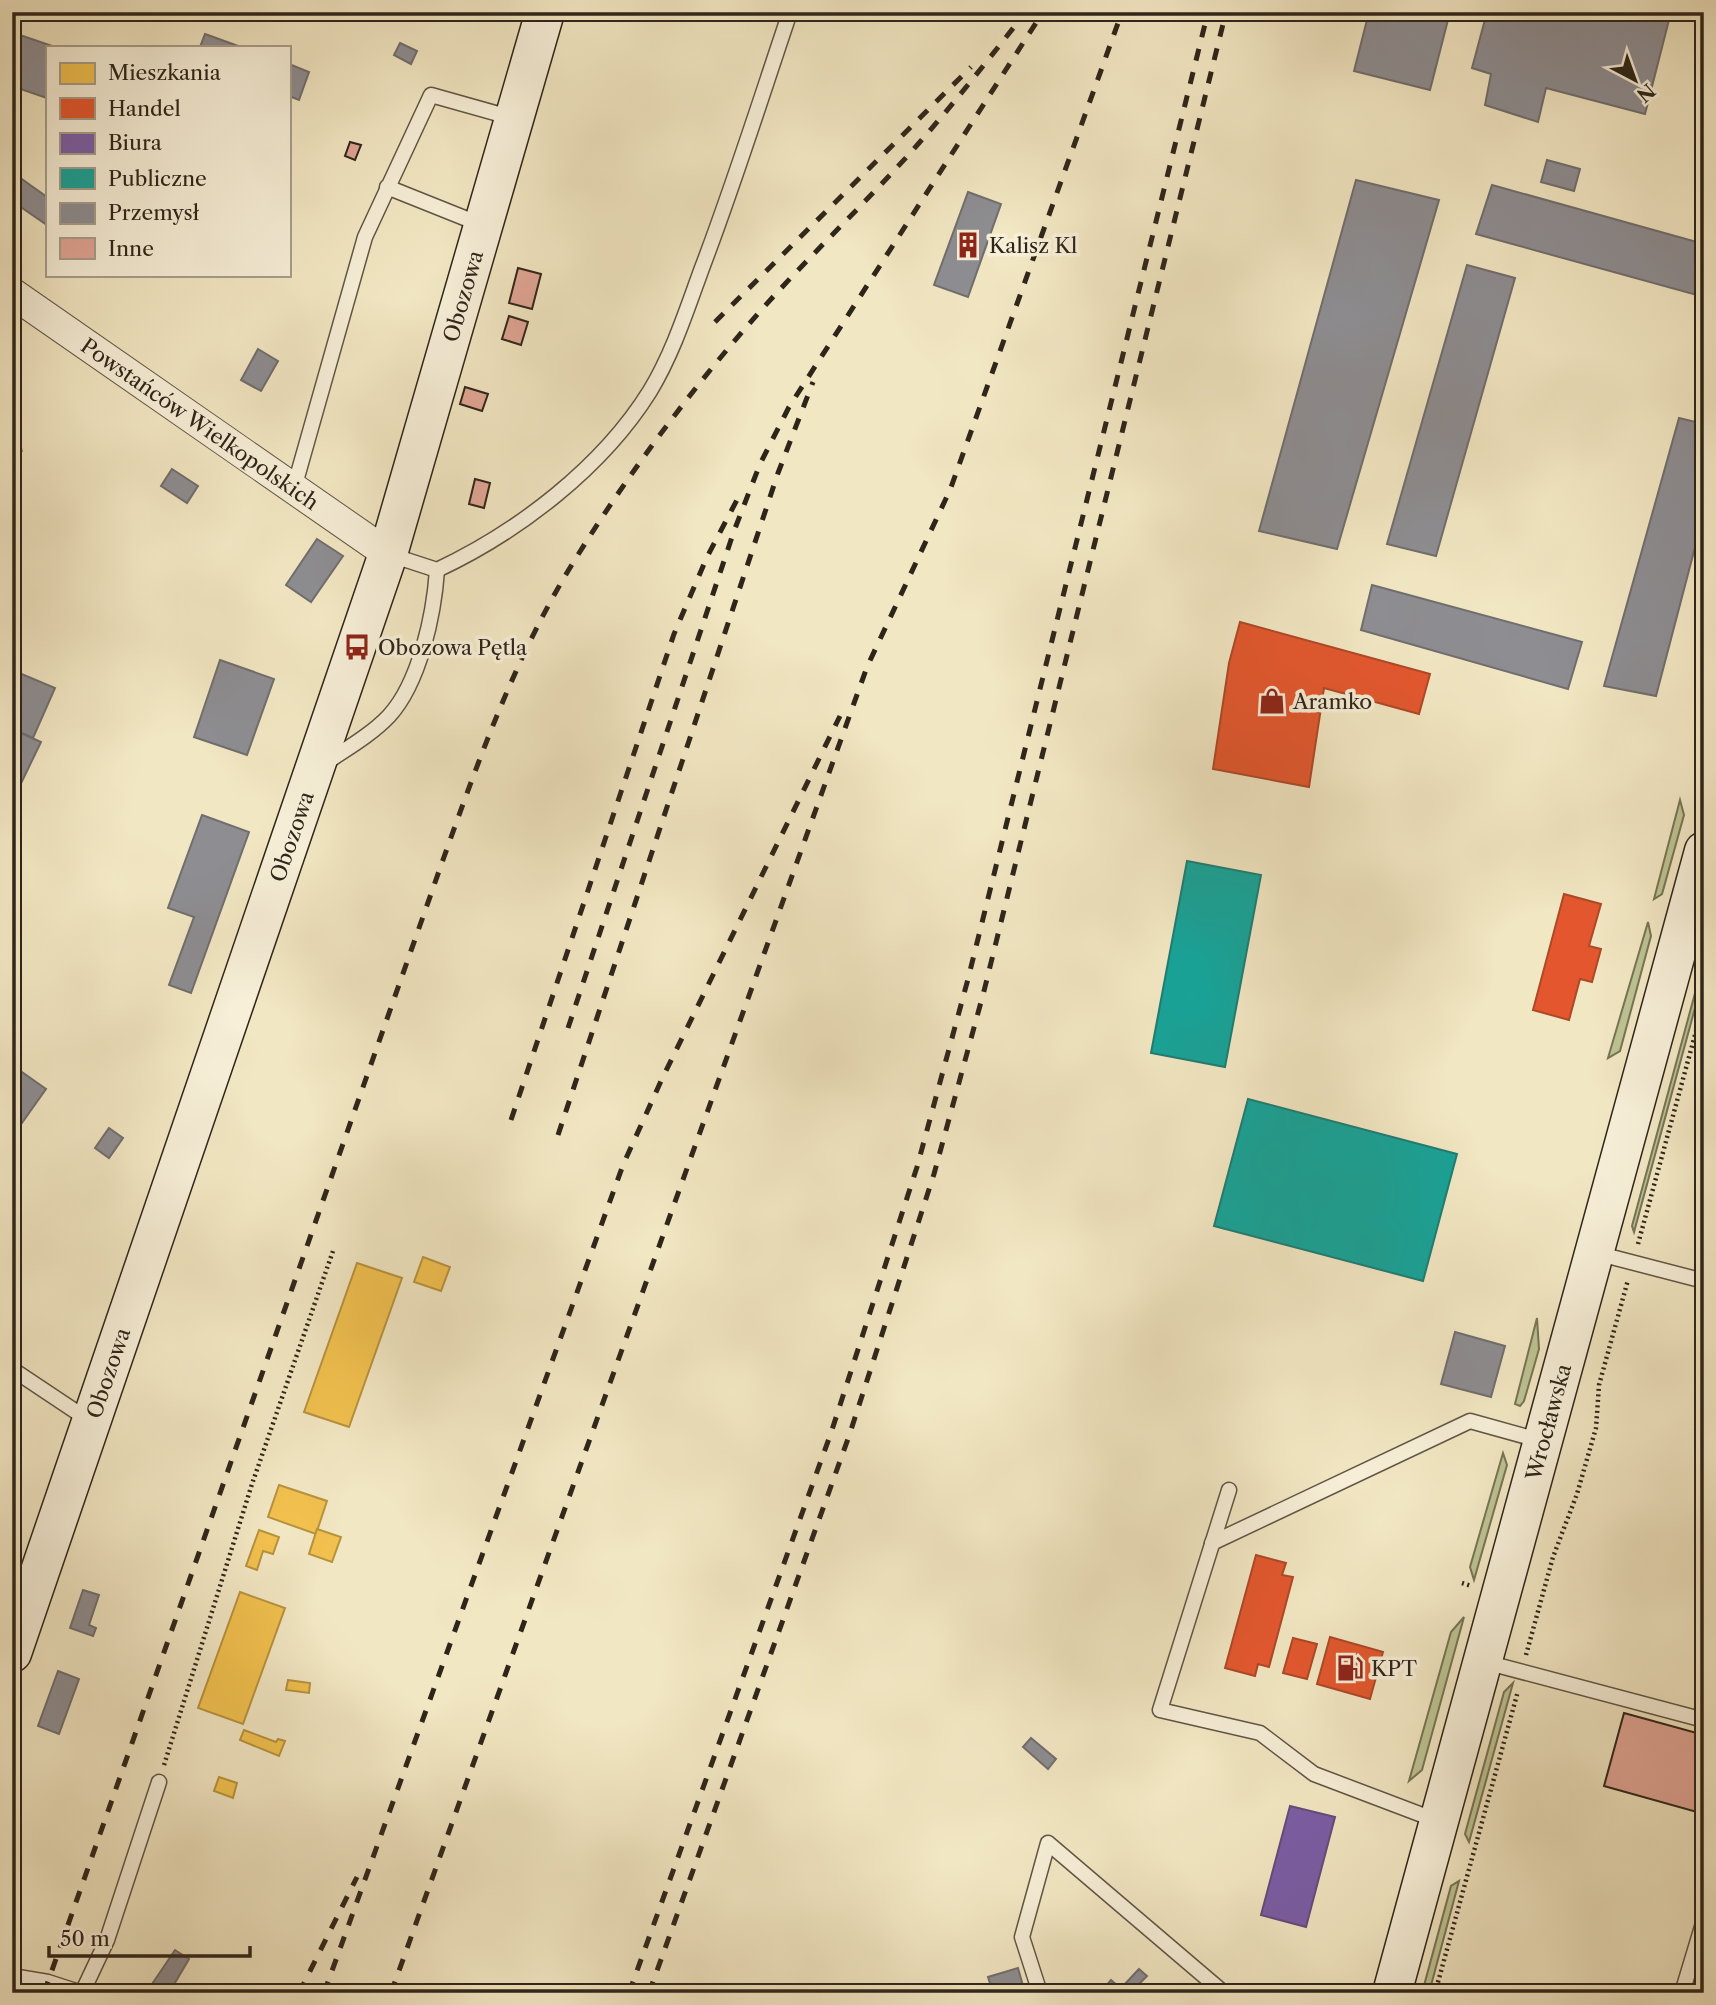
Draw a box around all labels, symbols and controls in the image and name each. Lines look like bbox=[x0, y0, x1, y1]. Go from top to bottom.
legend bbox=[46, 46, 290, 276]
north arrow bbox=[1600, 46, 1670, 116]
text: Mieszkania bbox=[108, 60, 222, 85]
text: N bbox=[1632, 78, 1660, 107]
text: Handel bbox=[108, 96, 181, 121]
text: Biura bbox=[108, 130, 163, 155]
text: Publiczne bbox=[108, 166, 207, 191]
text: Przemysł bbox=[108, 200, 200, 225]
building icon: Kalisz Kl bbox=[953, 230, 983, 260]
place label: Kalisz Kl bbox=[989, 233, 1077, 258]
text: Inne bbox=[108, 236, 154, 261]
street label: Obozowa bbox=[438, 247, 488, 345]
street label: Powstańców Wielkopolskich bbox=[77, 332, 324, 515]
bus stop icon: Obozowa Pętla bbox=[342, 632, 372, 662]
place label: Obozowa Pętla bbox=[378, 635, 528, 660]
shop icon: Aramko bbox=[1257, 686, 1287, 716]
place label: Aramko bbox=[1292, 689, 1372, 714]
street label: Obozowa bbox=[264, 787, 319, 885]
street label: Obozowa bbox=[81, 1324, 135, 1421]
street label: Wrocławska bbox=[1520, 1360, 1576, 1484]
fuel station icon: KPT bbox=[1335, 1653, 1365, 1683]
place label: KPT bbox=[1371, 1656, 1417, 1681]
scale bar bbox=[49, 1914, 250, 1958]
text: 50 m bbox=[60, 1926, 110, 1951]

